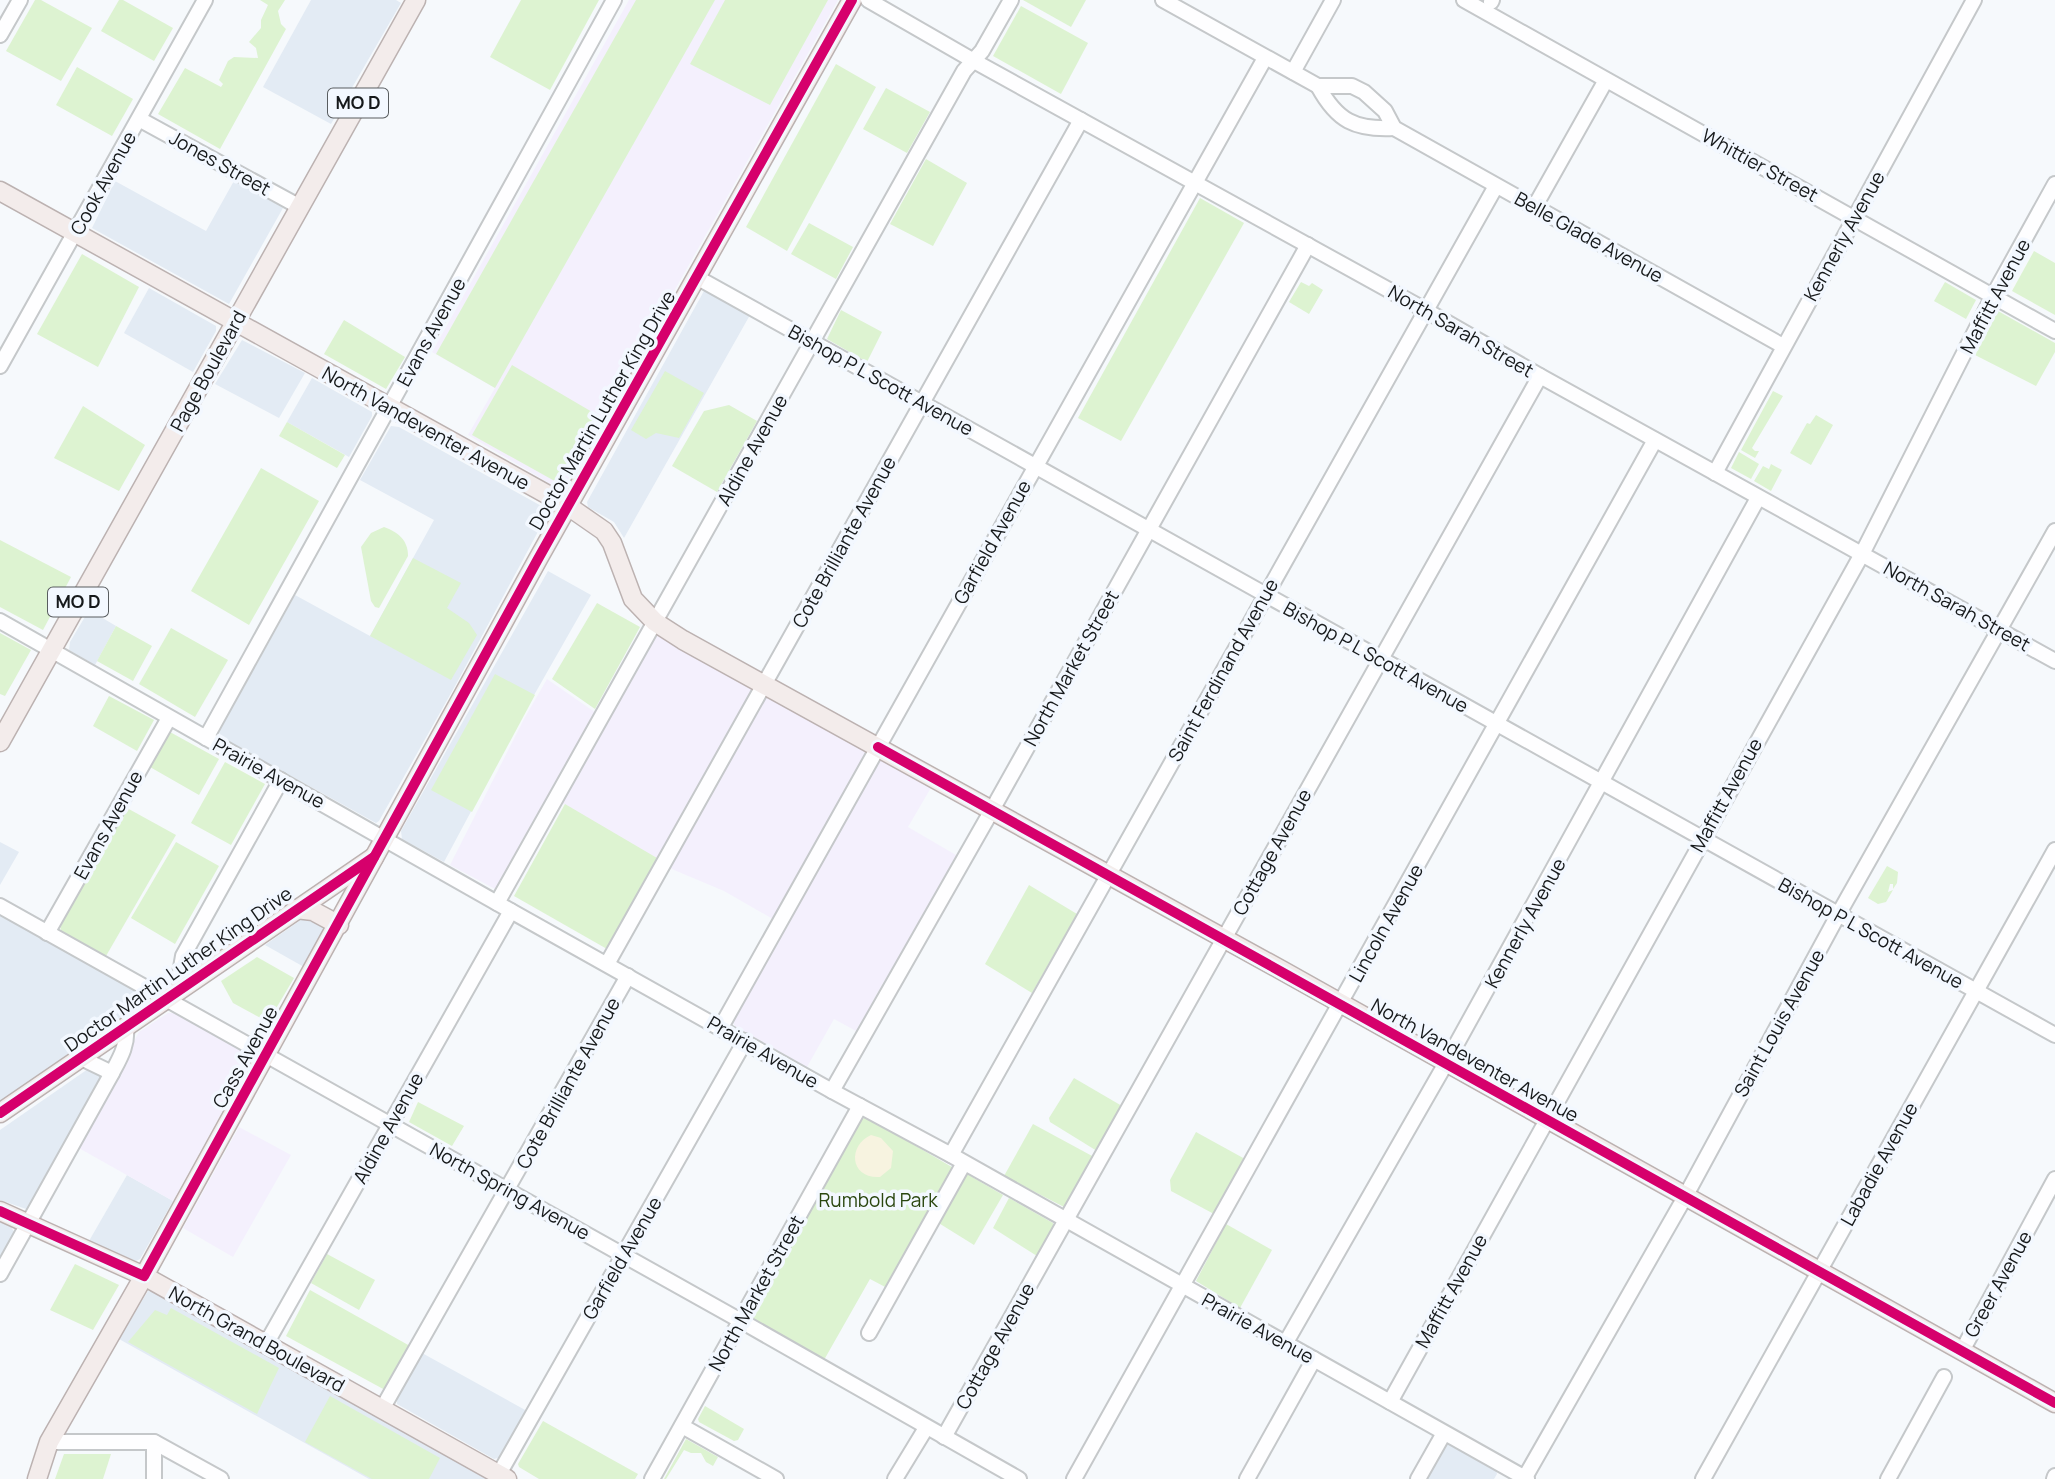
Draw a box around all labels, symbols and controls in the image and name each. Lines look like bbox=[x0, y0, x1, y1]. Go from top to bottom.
road number: MO D bbox=[328, 88, 388, 118]
street label: Whittier Street bbox=[1697, 122, 1823, 208]
street label: Jones Street bbox=[165, 124, 275, 202]
street label: Cook Avenue bbox=[64, 127, 142, 239]
street label: Kennerly Avenue bbox=[1797, 166, 1891, 306]
street label: Belle Glade Avenue bbox=[1510, 185, 1668, 289]
street label: Maffitt Avenue bbox=[1954, 234, 2036, 358]
street label: Evans Avenue bbox=[390, 273, 472, 391]
street label: North Sarah Street bbox=[1383, 279, 1539, 383]
street label: Doctor Martin Luther King Drive bbox=[523, 286, 681, 534]
street label: Page Boulevard bbox=[164, 306, 252, 436]
street label: Bishop P L Scott Avenue bbox=[784, 318, 978, 442]
street label: North Vandeventer Avenue bbox=[318, 360, 534, 496]
street label: Aldine Avenue bbox=[711, 390, 793, 510]
street label: Cote Brilliante Avenue bbox=[786, 452, 902, 632]
street label: Garfield Avenue bbox=[947, 475, 1037, 609]
street label: North Sarah Street bbox=[1879, 555, 2035, 657]
street label: Saint Ferdinand Avenue bbox=[1162, 574, 1284, 766]
street label: North Market Street bbox=[1017, 585, 1125, 751]
road number: MO D bbox=[48, 588, 108, 616]
street label: Bishop P L Scott Avenue bbox=[1279, 595, 1473, 719]
street label: Prairie Avenue bbox=[208, 732, 330, 814]
street label: Maffitt Avenue bbox=[1684, 733, 1768, 857]
street label: Evans Avenue bbox=[67, 766, 149, 884]
street label: Cottage Avenue bbox=[1227, 784, 1317, 920]
street label: Kennerly Avenue bbox=[1478, 853, 1572, 993]
street label: Lincoln Avenue bbox=[1343, 859, 1429, 987]
street label: Bishop P L Scott Avenue bbox=[1774, 871, 1968, 995]
street label: Doctor Martin Luther King Drive bbox=[59, 880, 297, 1058]
street label: Saint Louis Avenue bbox=[1728, 945, 1830, 1101]
street label: North Vandeventer Avenue bbox=[1367, 992, 1583, 1128]
street label: Cote Brilliante Avenue bbox=[510, 993, 626, 1173]
street label: Cass Avenue bbox=[206, 1001, 284, 1113]
street label: Prairie Avenue bbox=[703, 1010, 823, 1094]
street label: Aldine Avenue bbox=[347, 1068, 429, 1188]
street label: Labadie Avenue bbox=[1834, 1097, 1924, 1231]
street label: North Spring Avenue bbox=[425, 1136, 595, 1246]
park label: Rumbold Park bbox=[818, 1187, 938, 1213]
street label: Garfield Avenue bbox=[576, 1192, 668, 1324]
street label: North Market Street bbox=[702, 1210, 810, 1376]
street label: Greer Avenue bbox=[1958, 1226, 2038, 1342]
street label: Maffitt Avenue bbox=[1409, 1229, 1493, 1353]
street label: Cottage Avenue bbox=[950, 1278, 1040, 1414]
street label: North Grand Boulevard bbox=[164, 1280, 350, 1398]
street label: Prairie Avenue bbox=[1197, 1287, 1319, 1369]

